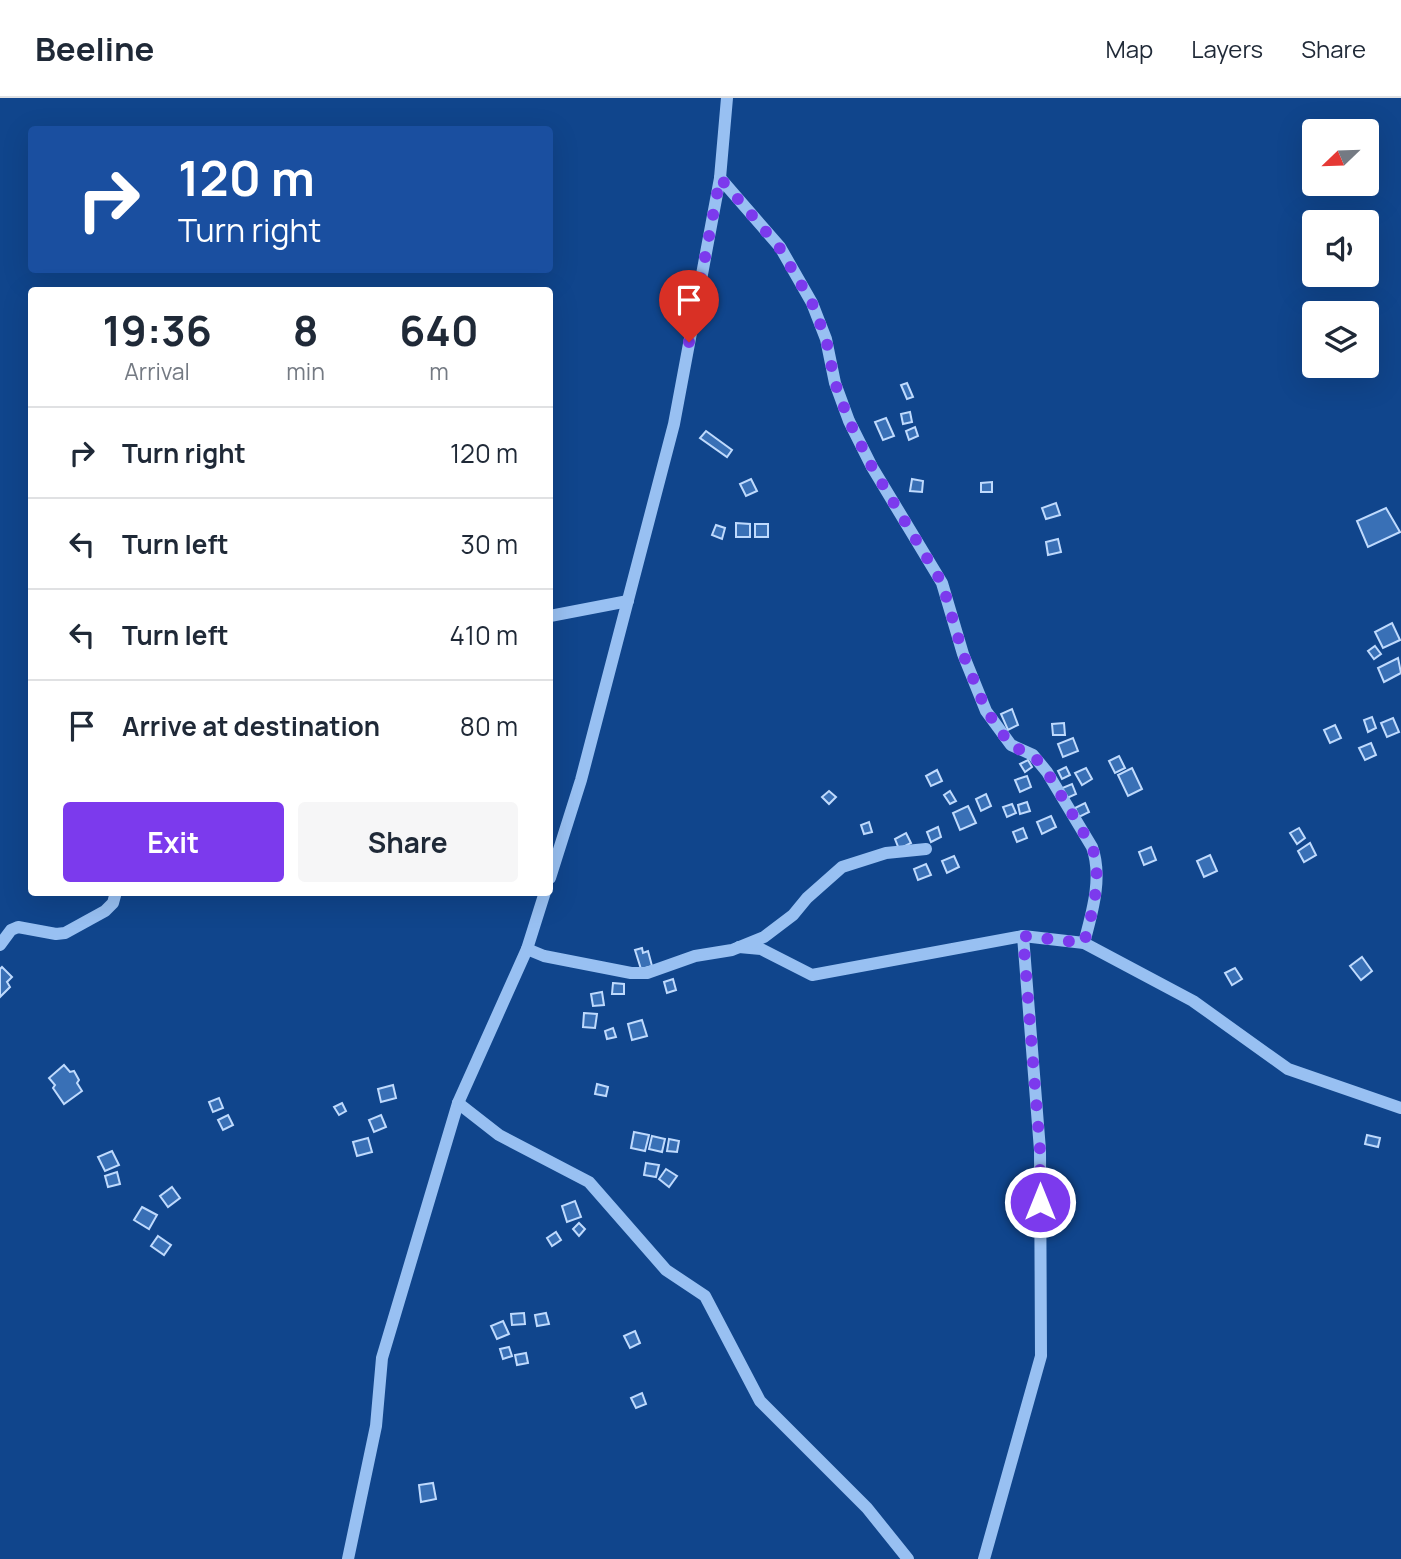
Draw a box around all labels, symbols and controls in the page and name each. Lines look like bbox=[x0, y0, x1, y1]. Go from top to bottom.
text: Beeline bbox=[35, 26, 154, 71]
text: Map bbox=[1106, 32, 1153, 65]
text: Layers bbox=[1191, 32, 1263, 65]
text: Share bbox=[1301, 32, 1366, 65]
north arrow bbox=[1302, 119, 1379, 196]
map controls bbox=[1302, 119, 1379, 378]
text: 120 m bbox=[178, 144, 315, 211]
icon: right bbox=[63, 154, 154, 245]
text: Turn right bbox=[178, 208, 321, 252]
button: sound bbox=[1302, 210, 1379, 287]
pin bbox=[659, 270, 719, 342]
icon: arrive bbox=[670, 281, 708, 319]
text: 19:36 bbox=[102, 301, 212, 359]
text: 8 bbox=[293, 301, 318, 359]
text: 640 bbox=[399, 301, 479, 359]
button: layers bbox=[1302, 301, 1379, 378]
text: Arrival bbox=[124, 355, 190, 387]
text: min bbox=[286, 355, 325, 387]
text: m bbox=[429, 355, 449, 387]
icon: right bbox=[63, 434, 101, 472]
text: Turn right bbox=[122, 435, 246, 471]
text: 120 m bbox=[450, 435, 518, 471]
icon: left bbox=[63, 525, 101, 563]
text: Turn left bbox=[122, 526, 229, 562]
text: 30 m bbox=[461, 526, 518, 562]
icon: left bbox=[63, 616, 101, 654]
text: Turn left bbox=[122, 617, 229, 653]
text: 410 m bbox=[449, 617, 518, 653]
icon: arrive bbox=[63, 707, 101, 745]
text: Arrive at destination bbox=[122, 708, 380, 744]
text: 80 m bbox=[460, 708, 518, 744]
button: Exit bbox=[63, 802, 284, 882]
button: Share bbox=[298, 802, 518, 882]
position arrow bbox=[1003, 1165, 1077, 1239]

